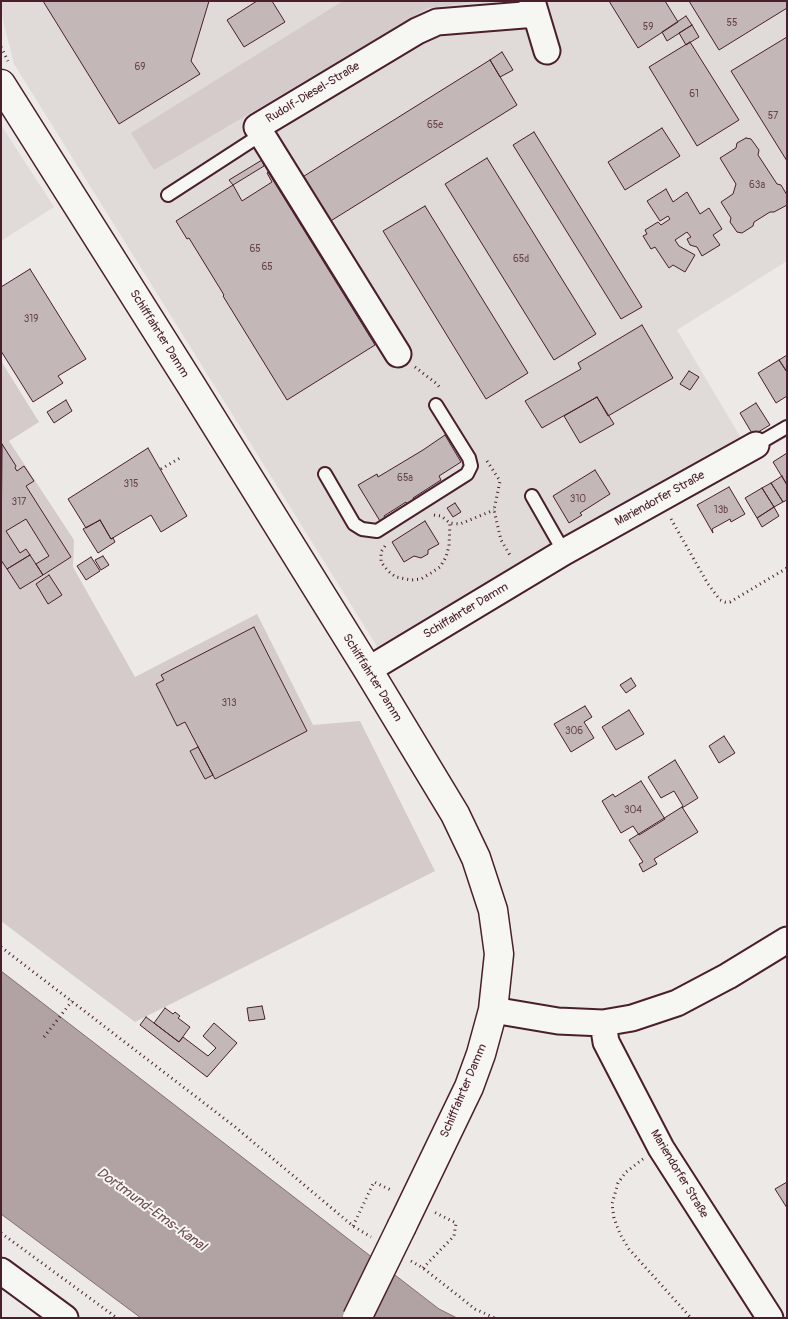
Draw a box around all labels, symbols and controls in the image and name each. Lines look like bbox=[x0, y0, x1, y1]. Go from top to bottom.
house number: 55 bbox=[727, 17, 737, 29]
house number: 59 bbox=[643, 21, 653, 33]
street label: Rudolf-Diesel-Straße bbox=[263, 59, 363, 127]
house number: 69 bbox=[135, 61, 145, 73]
house number: 61 bbox=[689, 88, 699, 100]
house number: 57 bbox=[768, 110, 778, 122]
house number: 65e bbox=[427, 119, 443, 131]
house number: 63a bbox=[749, 179, 765, 191]
house number: 65 bbox=[249, 243, 261, 255]
house number: 65d bbox=[513, 253, 529, 265]
house number: 65 bbox=[261, 261, 273, 273]
street label: Schifffahrter Damm bbox=[126, 287, 192, 381]
house number: 319 bbox=[24, 313, 38, 325]
street label: Mariendorfer Straße bbox=[613, 468, 707, 530]
house number: 65a bbox=[397, 472, 413, 484]
house number: 315 bbox=[124, 478, 138, 490]
house number: 310 bbox=[570, 493, 586, 505]
house number: 317 bbox=[12, 496, 26, 508]
house number: 13b bbox=[714, 504, 728, 516]
street label: Schiffahrter Damm bbox=[421, 580, 511, 642]
street label: Schifffahrter Damm bbox=[339, 631, 405, 725]
house number: 313 bbox=[221, 697, 237, 709]
house number: 306 bbox=[565, 725, 583, 737]
house number: 304 bbox=[624, 804, 642, 816]
street label: Schifffahrter Damm bbox=[438, 1042, 490, 1140]
street label: Mariendorfer Straße bbox=[647, 1127, 711, 1221]
water label: Dortmund-Ems-Kanal bbox=[93, 1165, 209, 1255]

